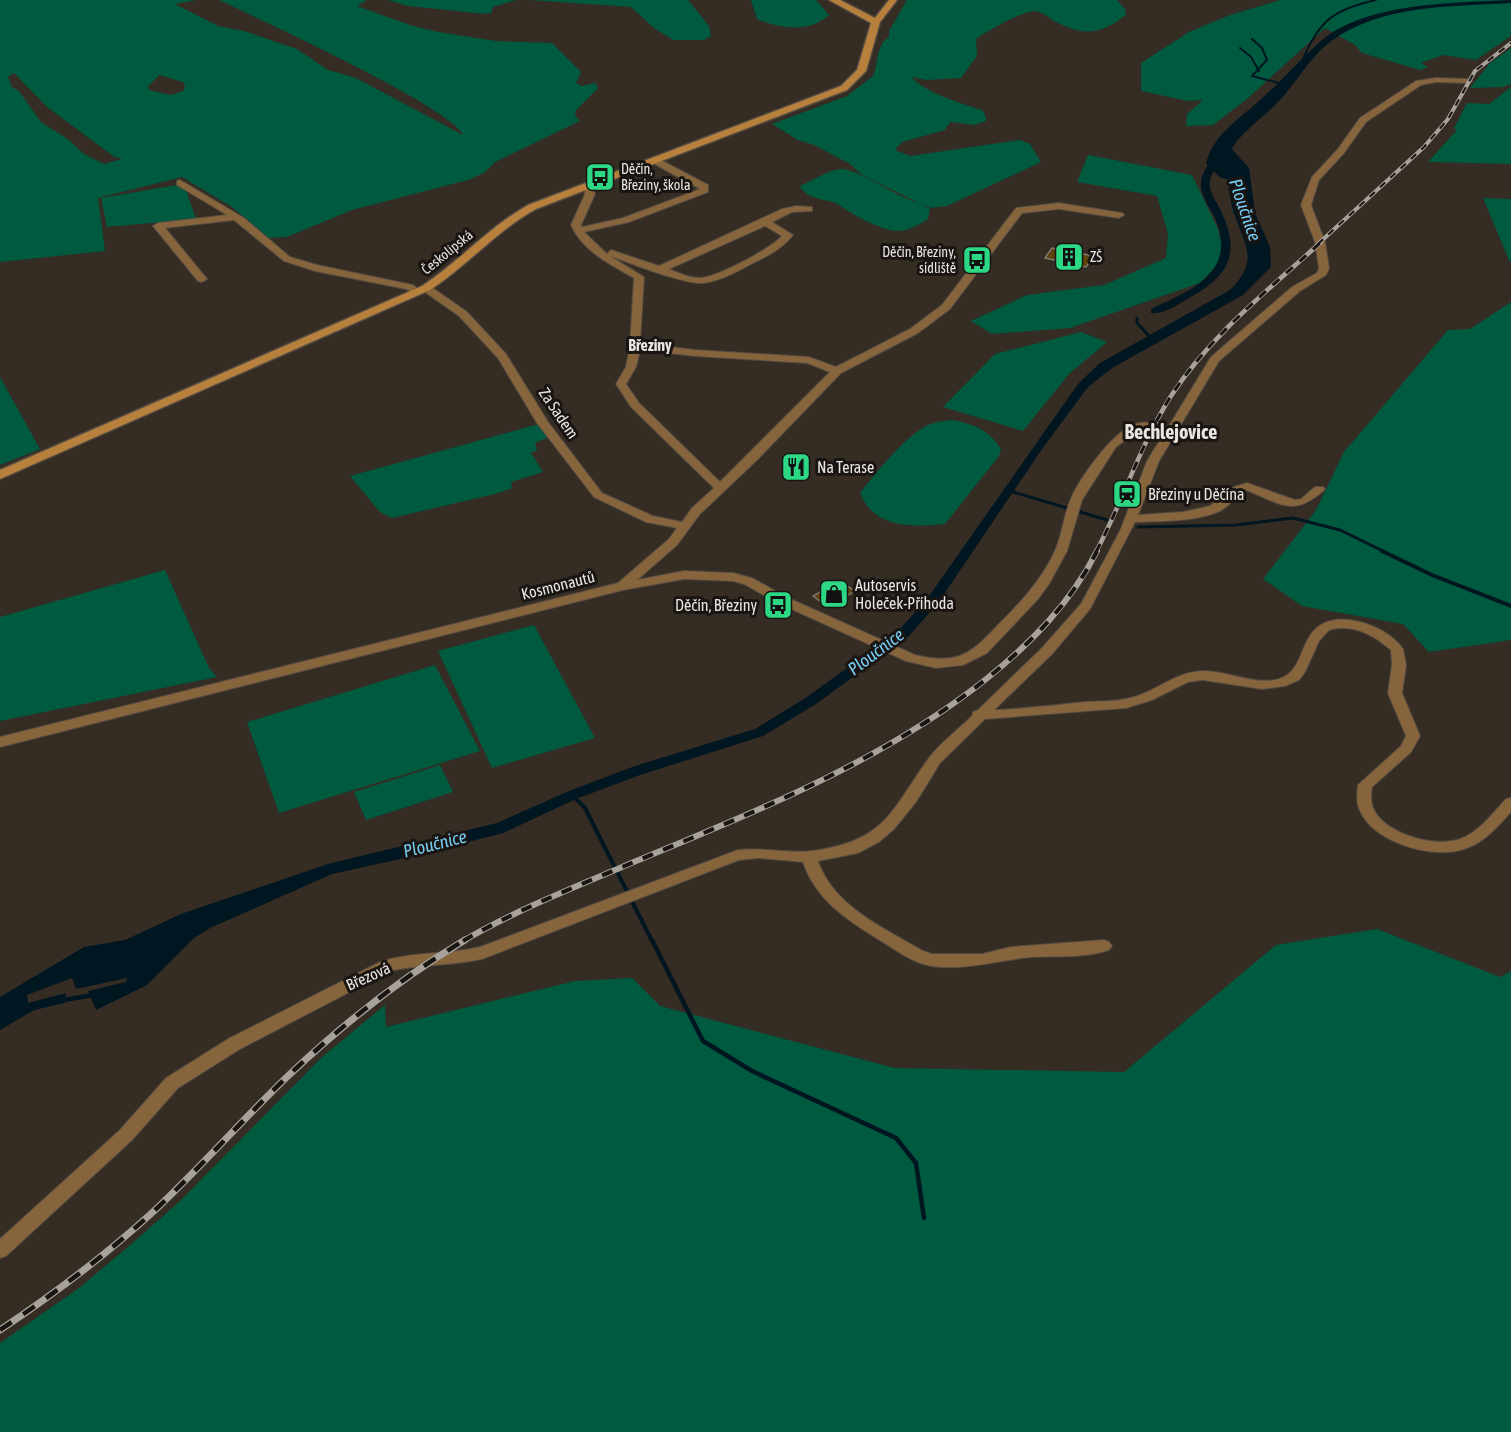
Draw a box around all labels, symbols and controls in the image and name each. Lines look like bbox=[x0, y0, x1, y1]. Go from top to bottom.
bus stop icon: Děčín, Březiny, škola bbox=[584, 161, 616, 193]
place label: Děčín, Březiny, škola bbox=[621, 161, 691, 193]
water label: Ploučnice bbox=[1225, 176, 1266, 244]
street label: Českolipská bbox=[418, 226, 476, 277]
building icon: ZŠ bbox=[1053, 241, 1085, 273]
place label: Děčín, Březiny, sídliště bbox=[882, 244, 956, 276]
bus stop icon: Děčín, Březiny, sídliště bbox=[961, 244, 993, 276]
place label: ZŠ bbox=[1090, 249, 1102, 265]
district label: Březiny bbox=[628, 336, 672, 354]
street label: Za Sadem bbox=[535, 384, 583, 442]
district label: Bechlejovice bbox=[1125, 420, 1217, 443]
restaurant icon: Na Terase bbox=[780, 451, 812, 483]
place label: Na Terase bbox=[817, 458, 874, 476]
station icon: Březiny u Děčína bbox=[1111, 478, 1143, 510]
place label: Březiny u Děčína bbox=[1148, 485, 1244, 504]
street label: Kosmonautů bbox=[519, 567, 597, 603]
place label: Autoservis Holeček-Příhoda bbox=[855, 576, 954, 612]
shop icon: Autoservis Holeček-Příhoda bbox=[818, 578, 850, 610]
bus stop icon: Děčín, Březiny bbox=[762, 589, 794, 621]
place label: Děčín, Březiny bbox=[675, 596, 757, 615]
water label: Ploučnice bbox=[843, 624, 908, 679]
water label: Ploučnice bbox=[401, 825, 469, 862]
street label: Březová bbox=[343, 958, 393, 994]

